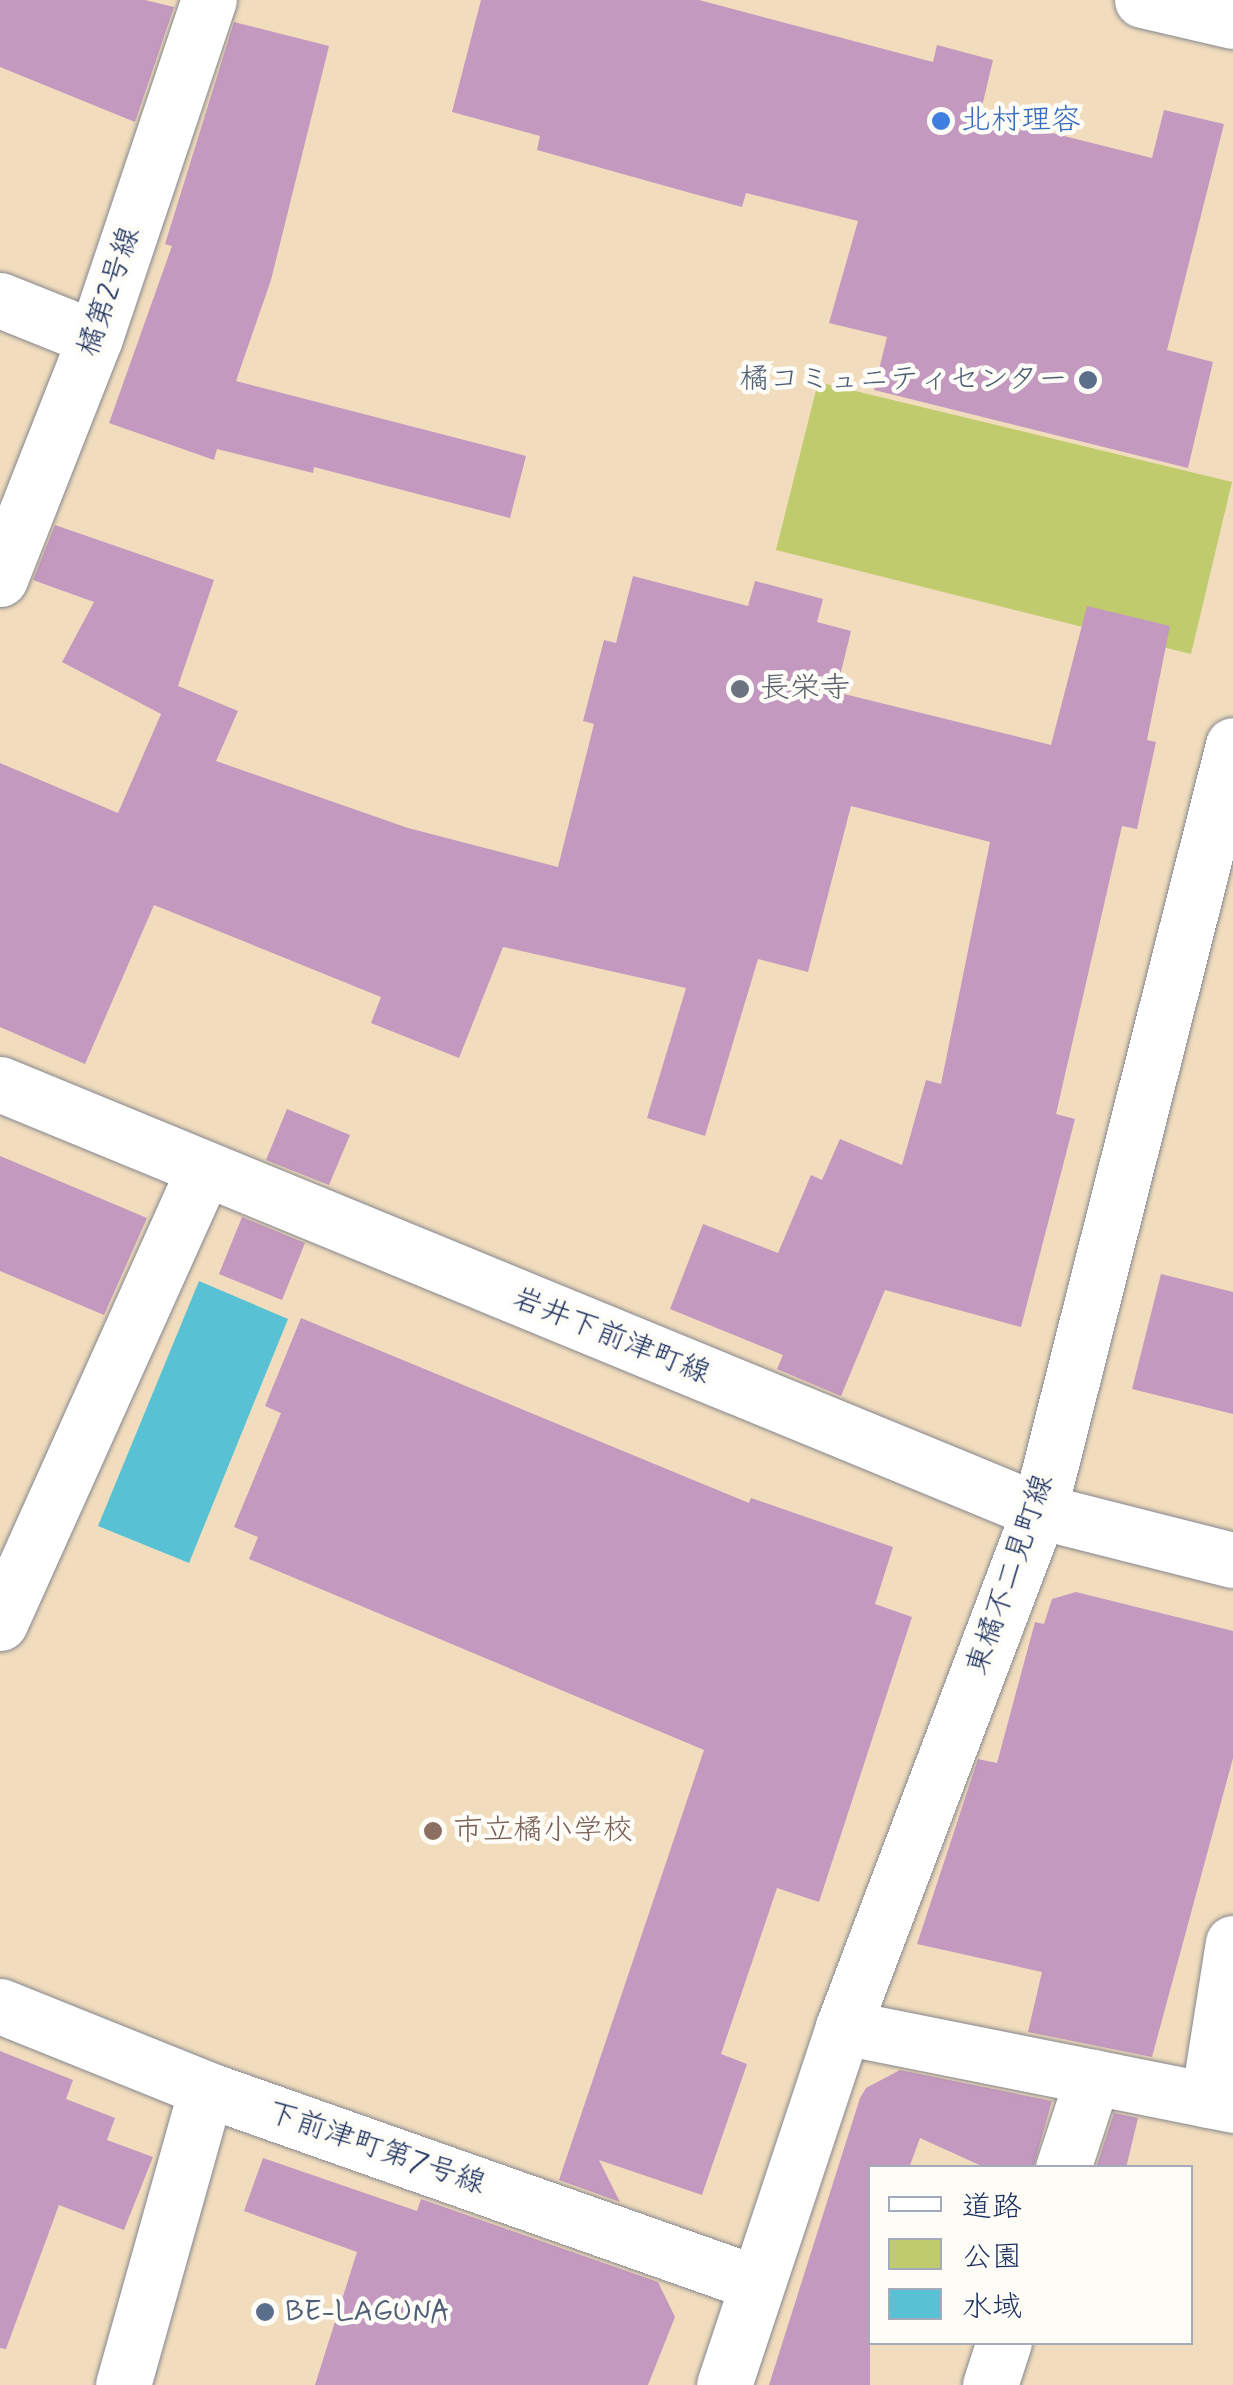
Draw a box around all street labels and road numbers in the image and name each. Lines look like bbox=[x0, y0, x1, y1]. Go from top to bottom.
street label: 橘第2号線 bbox=[71, 222, 149, 362]
street label: 岩井下前津町線 bbox=[507, 1281, 715, 1393]
street label: 東橘不二見町線 bbox=[960, 1470, 1062, 1680]
street label: 下前津町第7号線 bbox=[262, 2095, 490, 2203]

